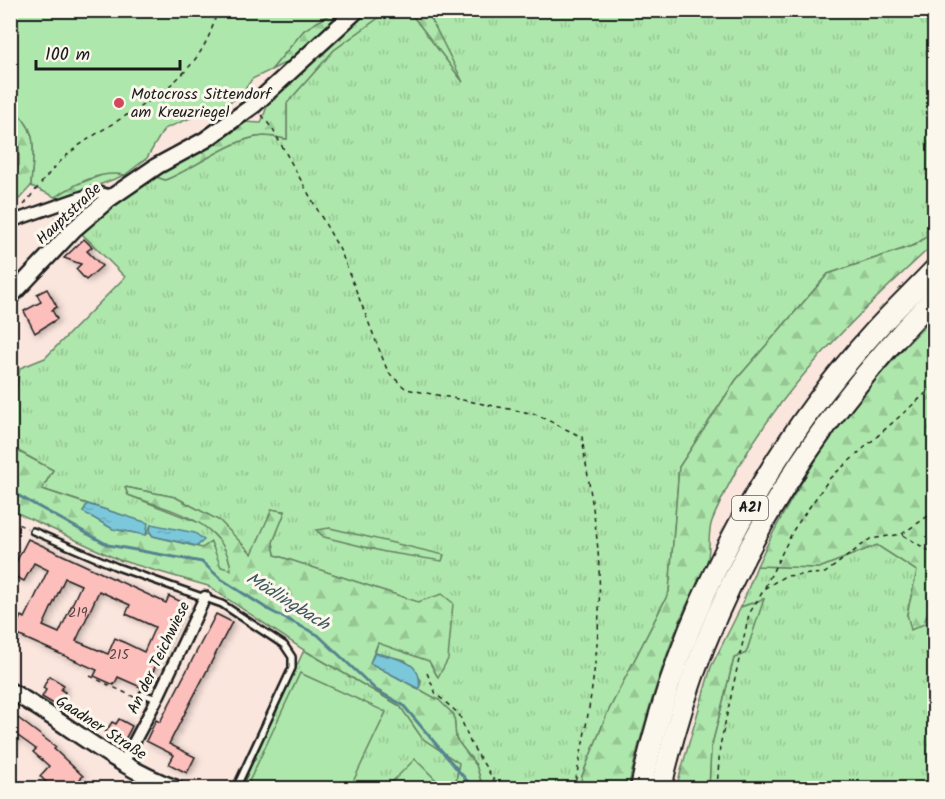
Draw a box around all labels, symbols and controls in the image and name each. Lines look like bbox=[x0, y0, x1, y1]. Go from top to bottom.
scale bar bbox=[36, 33, 180, 71]
text: 100 m bbox=[45, 41, 90, 70]
place label: Motocross Sittendorf am Kreuzriegel bbox=[131, 82, 273, 125]
marker: Motocross Sittendorf am Kreuzriegel bbox=[112, 96, 126, 110]
street label: Hauptstraße bbox=[30, 177, 108, 251]
road number: A21 bbox=[732, 496, 768, 520]
water label: Mödlingbach bbox=[240, 565, 336, 640]
street label: An der Teichwiese bbox=[121, 597, 197, 719]
house number: 219 bbox=[68, 602, 88, 624]
house number: 215 bbox=[109, 644, 130, 666]
street label: Gaadner Straße bbox=[50, 689, 152, 767]

